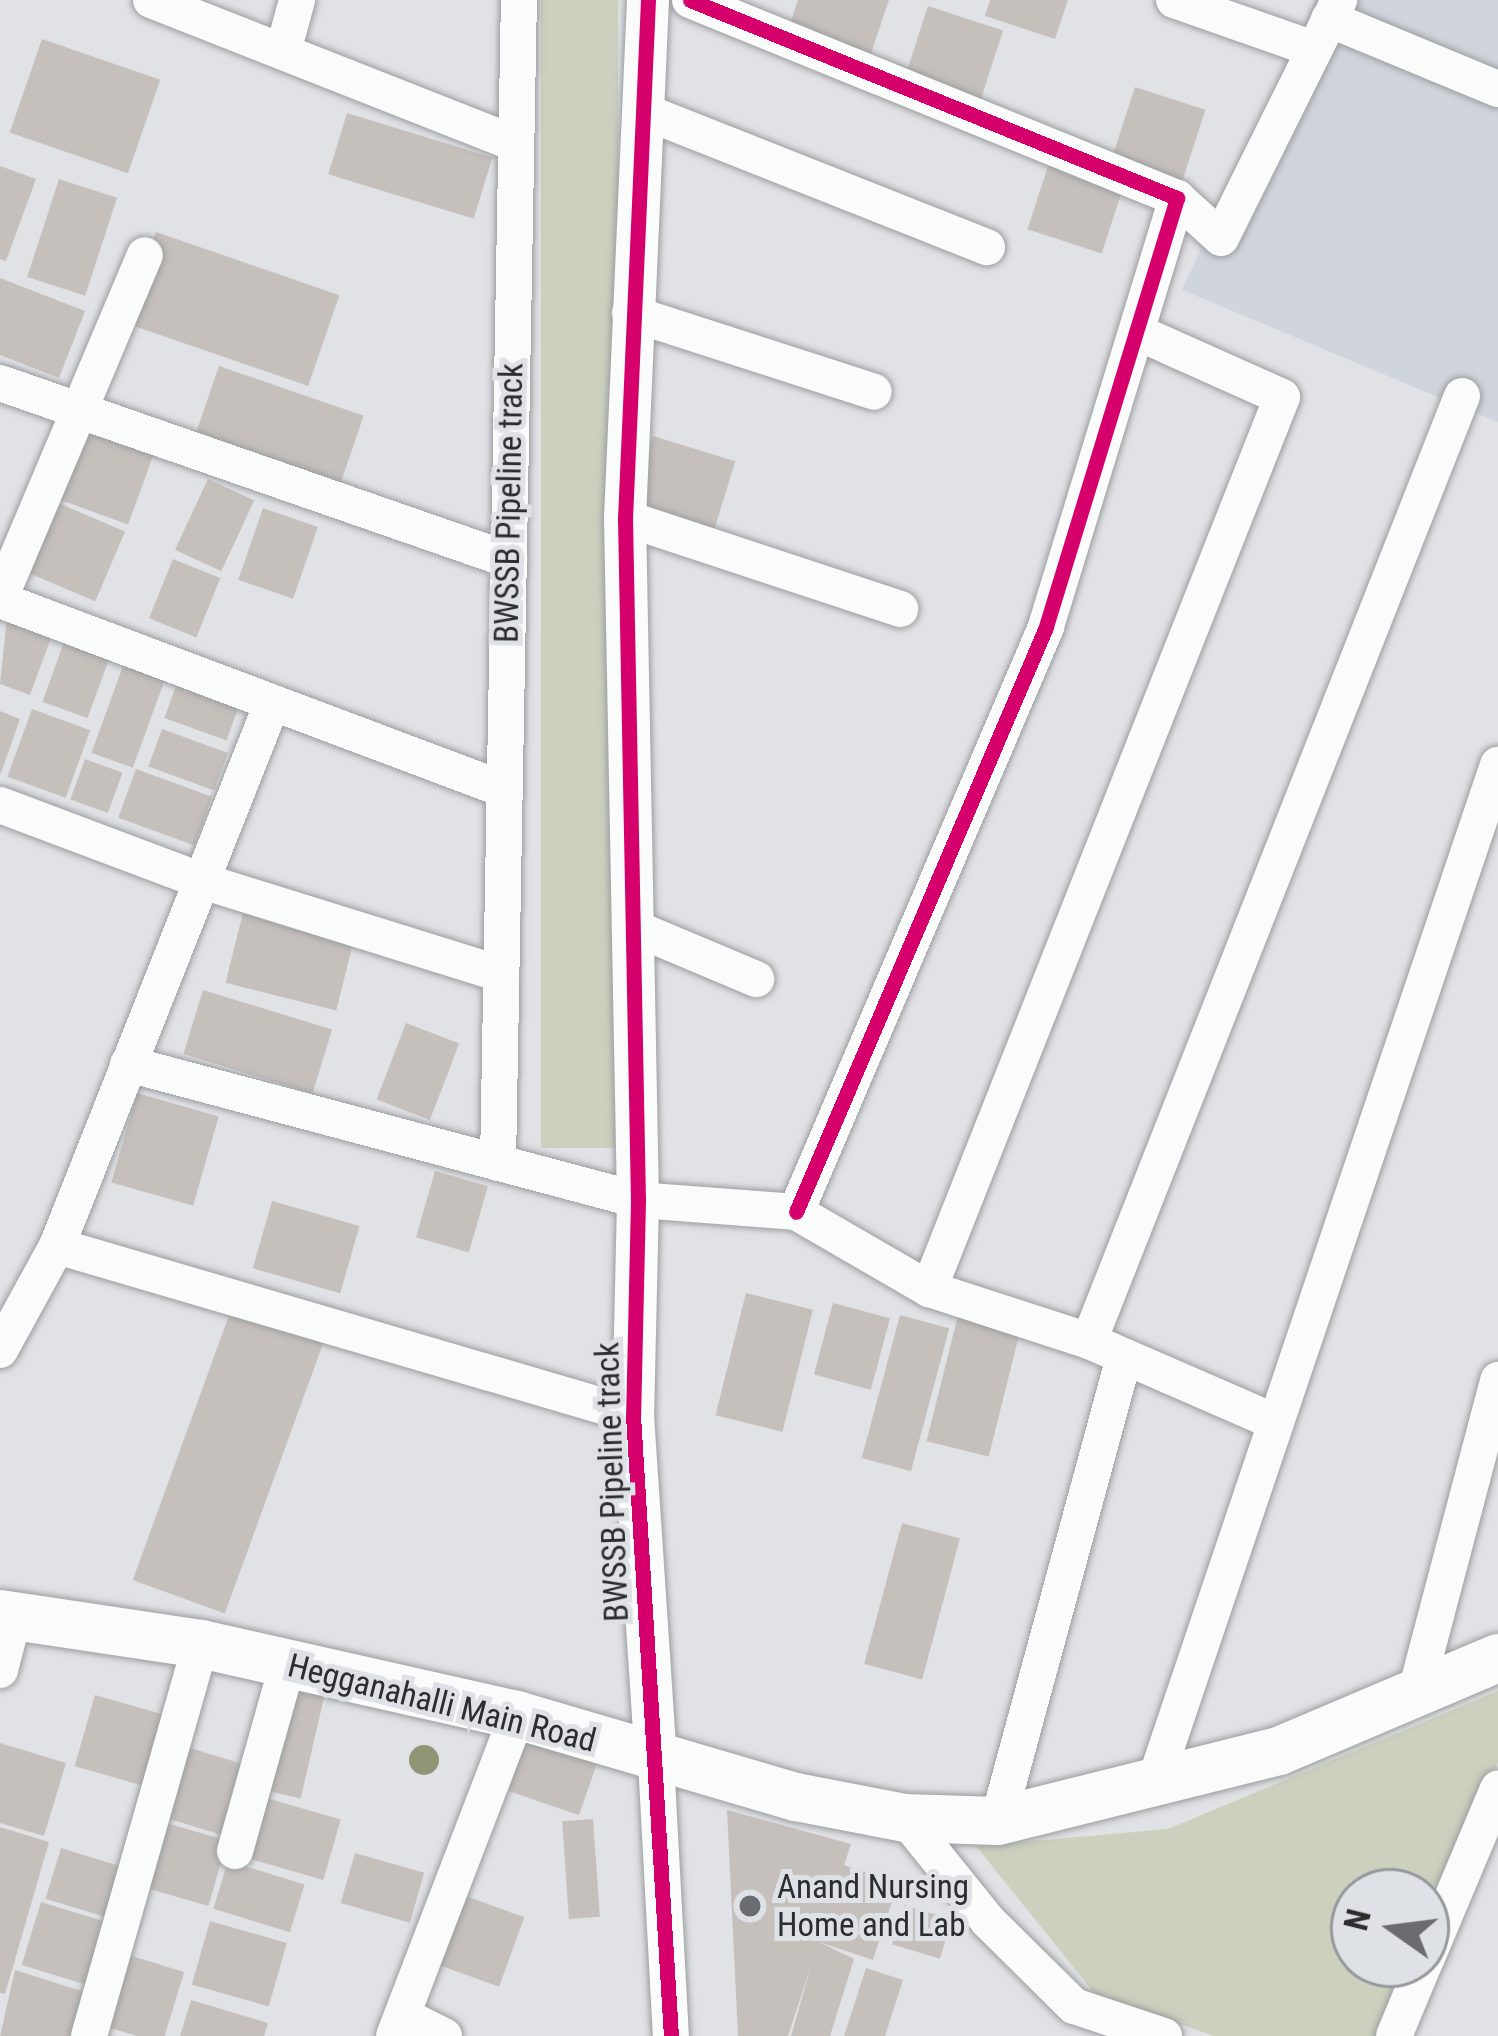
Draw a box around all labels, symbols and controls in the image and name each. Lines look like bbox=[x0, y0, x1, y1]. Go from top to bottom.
street label: BWSSB Pipeline track bbox=[487, 363, 531, 643]
street label: BWSSB Pipeline track bbox=[587, 1341, 637, 1623]
street label: Hegganahalli Main Road bbox=[284, 1646, 600, 1760]
place label: Anand Nursing Home and Lab bbox=[777, 1867, 969, 1945]
north arrow bbox=[1330, 1868, 1450, 1988]
marker: Anand Nursing Home and Lab bbox=[734, 1890, 766, 1922]
text: N bbox=[1336, 1905, 1379, 1934]

